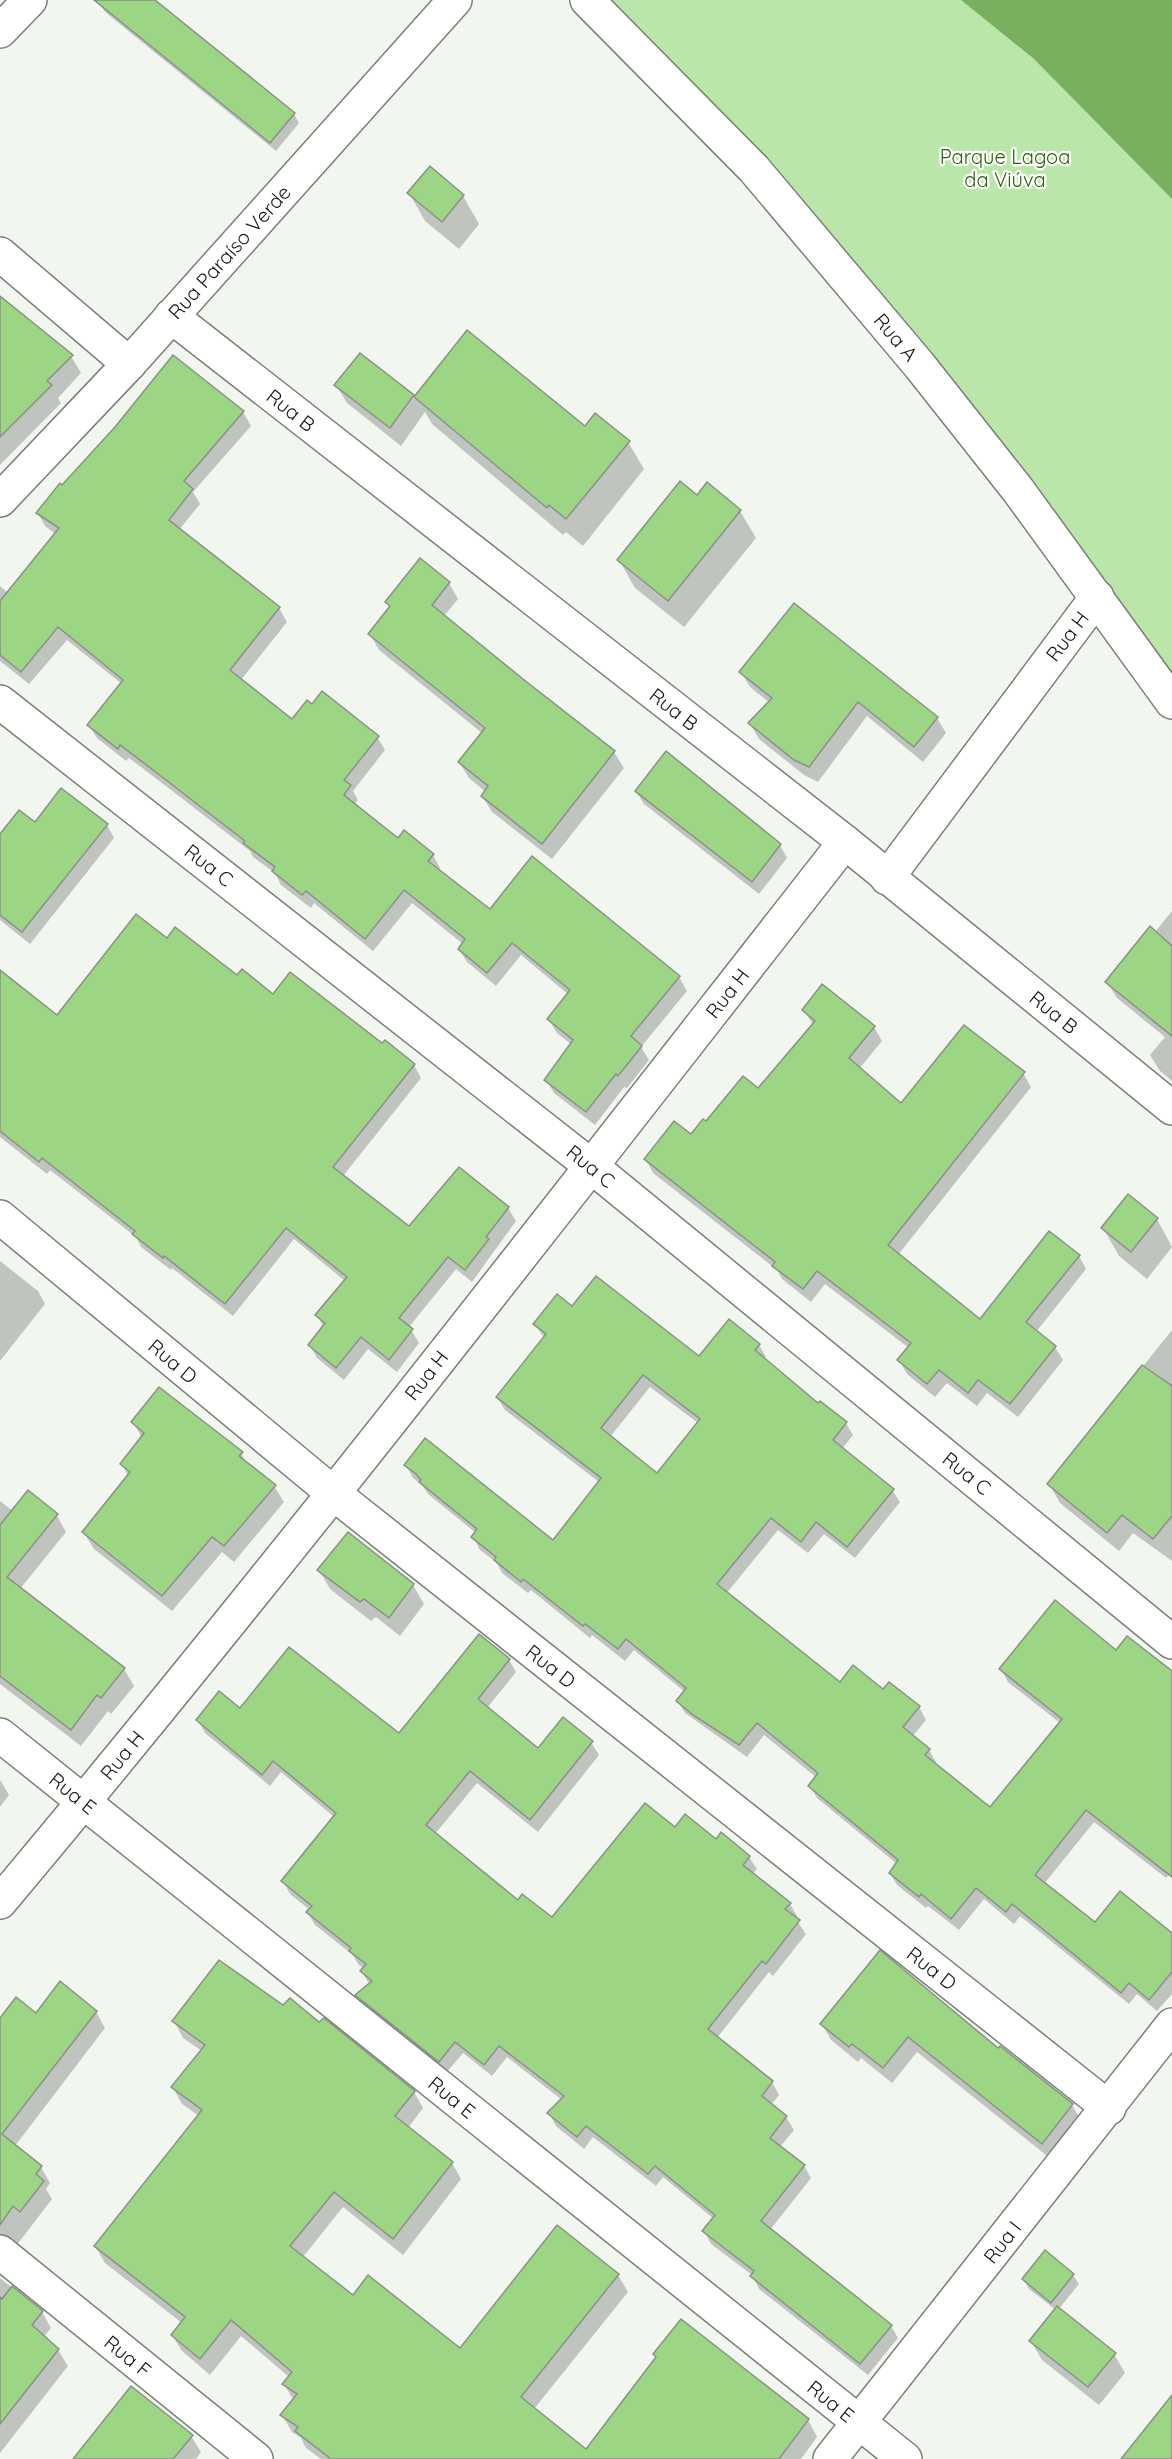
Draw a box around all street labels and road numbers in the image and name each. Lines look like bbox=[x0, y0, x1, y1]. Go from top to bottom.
street label: Rua Paraíso Verde bbox=[162, 180, 296, 324]
street label: Rua A bbox=[869, 308, 923, 366]
street label: Rua B bbox=[262, 383, 320, 437]
street label: Rua H bbox=[1040, 606, 1094, 666]
street label: Rua B bbox=[645, 682, 703, 736]
street label: Rua C bbox=[180, 838, 238, 892]
street label: Rua H bbox=[700, 963, 754, 1023]
street label: Rua B bbox=[1025, 985, 1083, 1039]
street label: Rua C bbox=[562, 1139, 620, 1193]
street label: Rua D bbox=[143, 1333, 203, 1389]
street label: Rua H bbox=[399, 1345, 453, 1405]
street label: Rua C bbox=[938, 1446, 996, 1500]
street label: Rua D bbox=[521, 1639, 581, 1693]
street label: Rua H bbox=[94, 1725, 150, 1785]
street label: Rua E bbox=[44, 1766, 102, 1820]
street label: Rua D bbox=[902, 1941, 962, 1995]
street label: Rua E bbox=[423, 2070, 481, 2124]
street label: Rua I bbox=[978, 2216, 1026, 2268]
street label: Rua F bbox=[99, 2329, 157, 2383]
street label: Rua E bbox=[802, 2374, 860, 2428]

